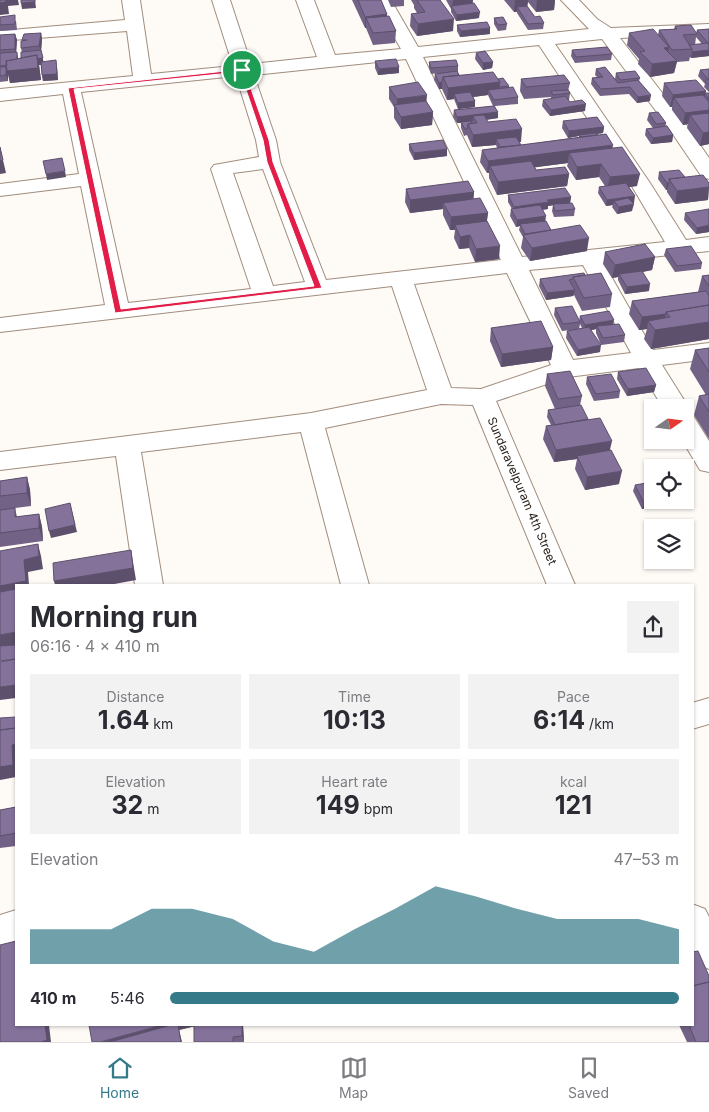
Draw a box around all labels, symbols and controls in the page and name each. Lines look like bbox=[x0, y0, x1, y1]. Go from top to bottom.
pin bbox=[221, 49, 263, 91]
icon: arrive bbox=[228, 56, 256, 84]
north arrow bbox=[644, 399, 694, 449]
map controls bbox=[644, 399, 694, 569]
street label: Sundaravelpuram 4th Street bbox=[484, 415, 560, 567]
button: locate bbox=[644, 459, 694, 509]
button: layers bbox=[644, 519, 694, 569]
text: Morning run bbox=[30, 600, 198, 634]
button: share bbox=[627, 601, 679, 653]
text: 06:16 · 4 × 410 m bbox=[30, 636, 160, 656]
text: Distance bbox=[107, 688, 164, 705]
text: Time bbox=[338, 688, 371, 705]
text: Pace bbox=[557, 688, 590, 705]
text: 1.64 bbox=[98, 705, 149, 735]
text: 10:13 bbox=[323, 705, 386, 735]
text: 6:14 bbox=[533, 705, 585, 735]
text: km bbox=[149, 715, 173, 732]
text: /km bbox=[585, 715, 614, 732]
text: Elevation bbox=[106, 773, 166, 790]
text: Heart rate bbox=[321, 773, 388, 790]
text: kcal bbox=[560, 773, 587, 790]
text: 32 bbox=[111, 790, 143, 820]
text: 149 bbox=[316, 790, 360, 820]
text: 121 bbox=[555, 790, 592, 820]
text: m bbox=[143, 800, 160, 817]
text: bpm bbox=[360, 800, 393, 817]
text: Elevation bbox=[30, 849, 99, 869]
text: 47–53 m bbox=[613, 849, 679, 869]
text: 410 m bbox=[30, 988, 76, 1008]
text: 5:46 bbox=[110, 988, 145, 1008]
tab: Home bbox=[100, 1054, 139, 1101]
tab: Map bbox=[339, 1054, 368, 1101]
tab: Saved bbox=[568, 1054, 609, 1101]

